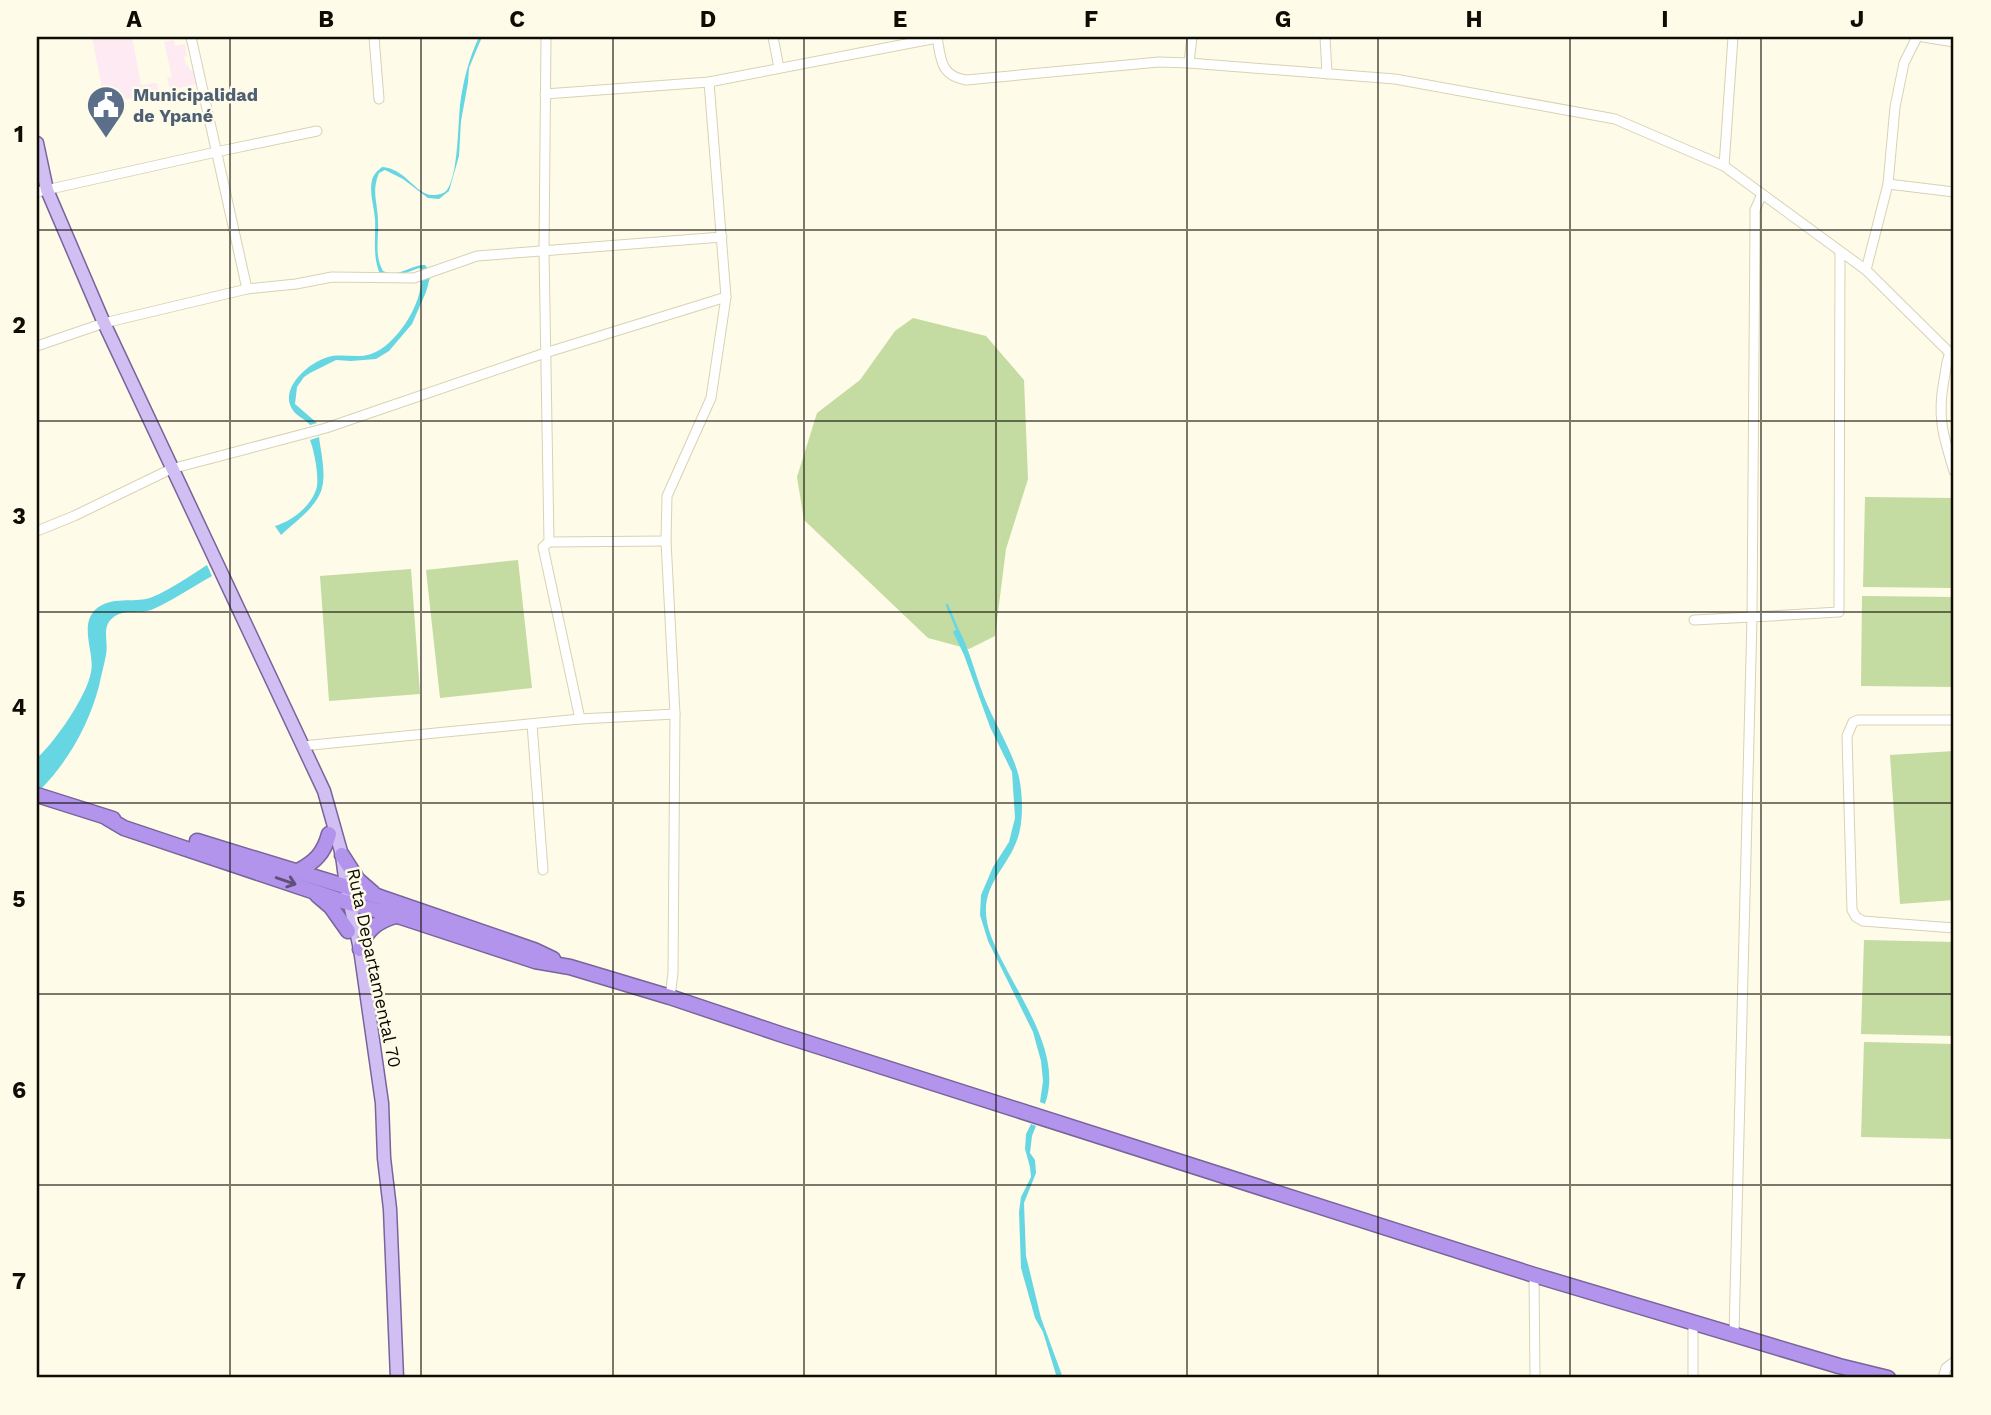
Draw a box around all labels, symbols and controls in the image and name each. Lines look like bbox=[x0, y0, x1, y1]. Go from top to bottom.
text: A bbox=[126, 6, 142, 33]
text: B bbox=[318, 6, 334, 33]
text: C bbox=[509, 6, 525, 33]
text: D bbox=[700, 6, 716, 33]
text: E bbox=[893, 6, 907, 33]
text: F bbox=[1084, 6, 1098, 33]
text: G bbox=[1275, 6, 1291, 33]
text: H bbox=[1465, 6, 1483, 33]
text: I bbox=[1661, 6, 1669, 33]
text: J bbox=[1850, 6, 1864, 33]
public building icon: Municipalidad de Ypané bbox=[85, 84, 127, 139]
place label: Municipalidad de Ypané bbox=[133, 84, 258, 126]
text: 1 bbox=[14, 121, 24, 148]
text: 2 bbox=[12, 312, 26, 339]
text: 3 bbox=[12, 503, 26, 530]
text: 4 bbox=[12, 694, 27, 721]
street label: Ruta Departamental 70 bbox=[343, 866, 406, 1069]
one-way arrow bbox=[275, 876, 297, 888]
text: 5 bbox=[12, 886, 26, 913]
text: 6 bbox=[12, 1077, 26, 1104]
text: 7 bbox=[12, 1268, 26, 1295]

